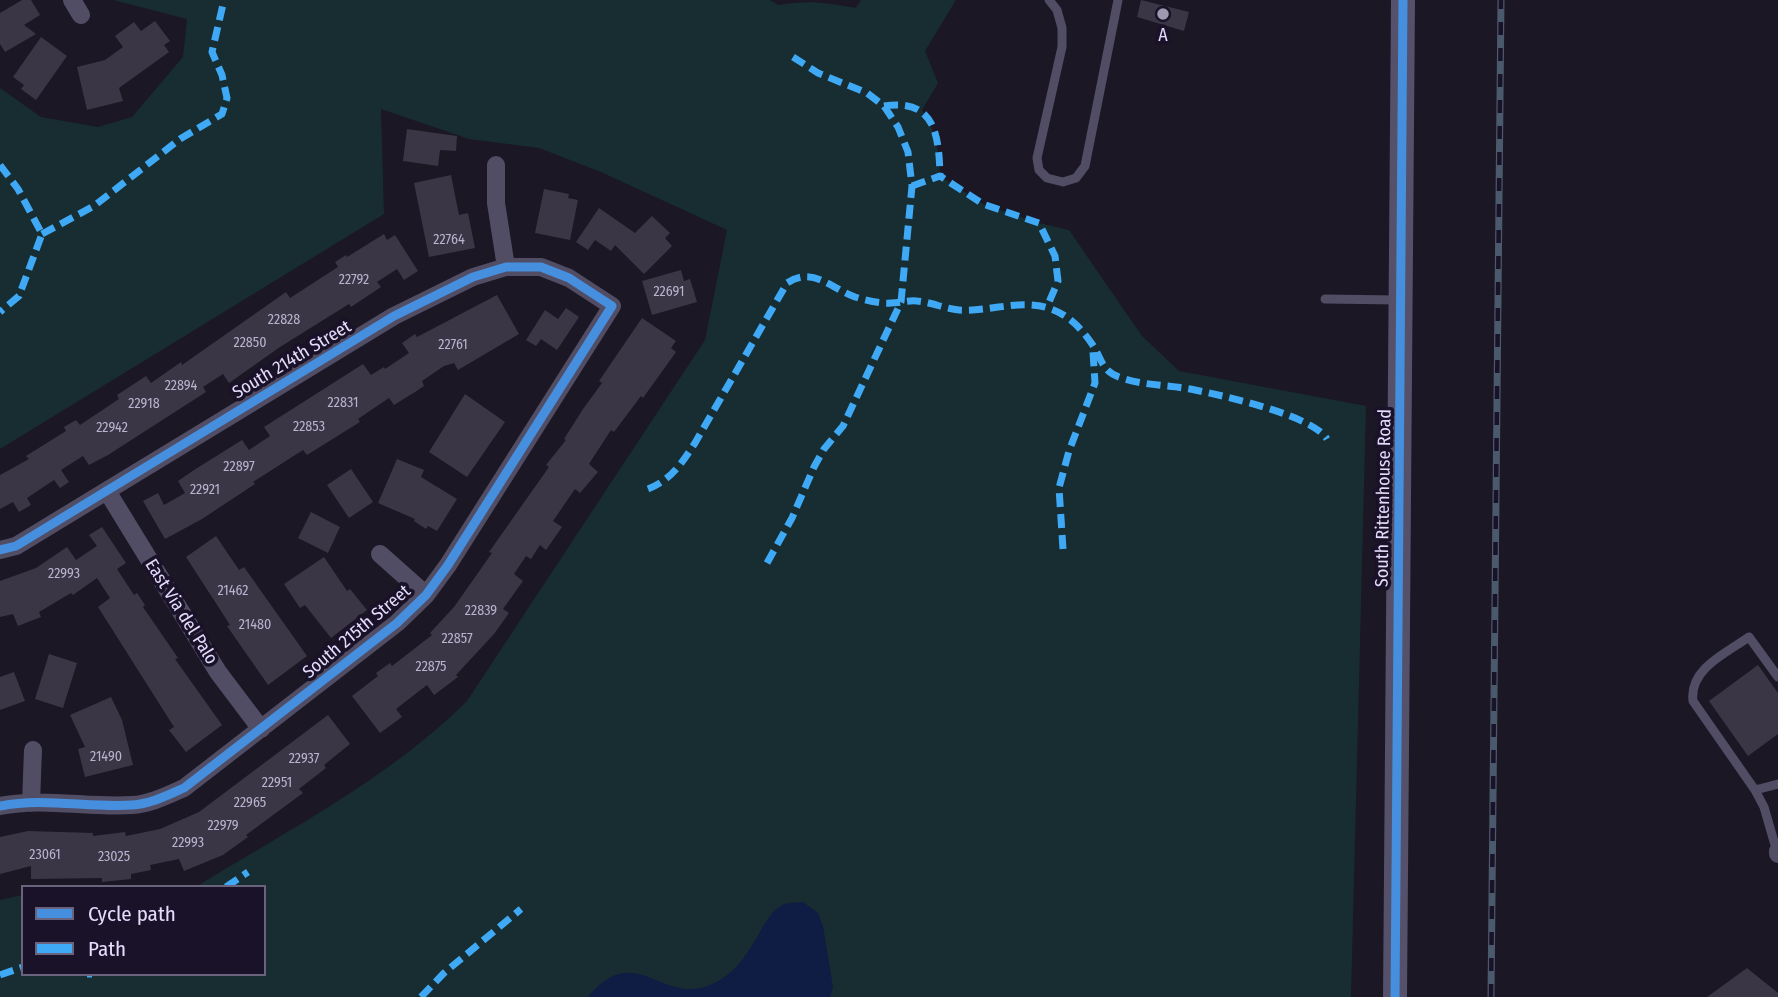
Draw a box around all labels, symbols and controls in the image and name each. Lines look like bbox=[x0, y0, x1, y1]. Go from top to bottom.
marker: A bbox=[1155, 6, 1171, 22]
place label: A bbox=[1158, 25, 1168, 47]
house number: 22764 bbox=[433, 232, 465, 248]
house number: 22792 bbox=[339, 272, 369, 288]
house number: 22691 bbox=[653, 284, 685, 300]
house number: 22828 bbox=[268, 312, 300, 328]
street label: South 214th Street bbox=[229, 316, 355, 404]
house number: 22850 bbox=[233, 335, 267, 351]
house number: 22761 bbox=[438, 337, 468, 353]
house number: 22894 bbox=[165, 378, 197, 394]
house number: 22831 bbox=[328, 395, 358, 411]
house number: 22918 bbox=[128, 396, 160, 412]
street label: South Rittenhouse Road bbox=[1372, 409, 1396, 587]
house number: 22853 bbox=[293, 419, 325, 435]
house number: 22942 bbox=[96, 420, 128, 436]
house number: 22897 bbox=[223, 459, 255, 475]
house number: 22921 bbox=[190, 482, 220, 498]
street label: East Via del Palo bbox=[140, 555, 222, 669]
house number: 22993 bbox=[48, 566, 80, 582]
street label: South 215th Street bbox=[299, 581, 415, 683]
house number: 21462 bbox=[217, 583, 249, 599]
house number: 22839 bbox=[465, 603, 497, 619]
house number: 21480 bbox=[239, 617, 271, 633]
house number: 22857 bbox=[441, 631, 473, 647]
house number: 22875 bbox=[415, 659, 447, 675]
house number: 21490 bbox=[90, 749, 122, 765]
house number: 22937 bbox=[289, 751, 319, 767]
house number: 22951 bbox=[262, 775, 292, 791]
house number: 22965 bbox=[234, 795, 266, 811]
house number: 22979 bbox=[207, 818, 239, 834]
house number: 22993 bbox=[172, 835, 204, 851]
house number: 23061 bbox=[29, 847, 61, 863]
house number: 23025 bbox=[98, 849, 130, 865]
legend bbox=[21, 885, 266, 976]
text: Cycle path bbox=[88, 901, 176, 927]
text: Path bbox=[88, 936, 126, 962]

